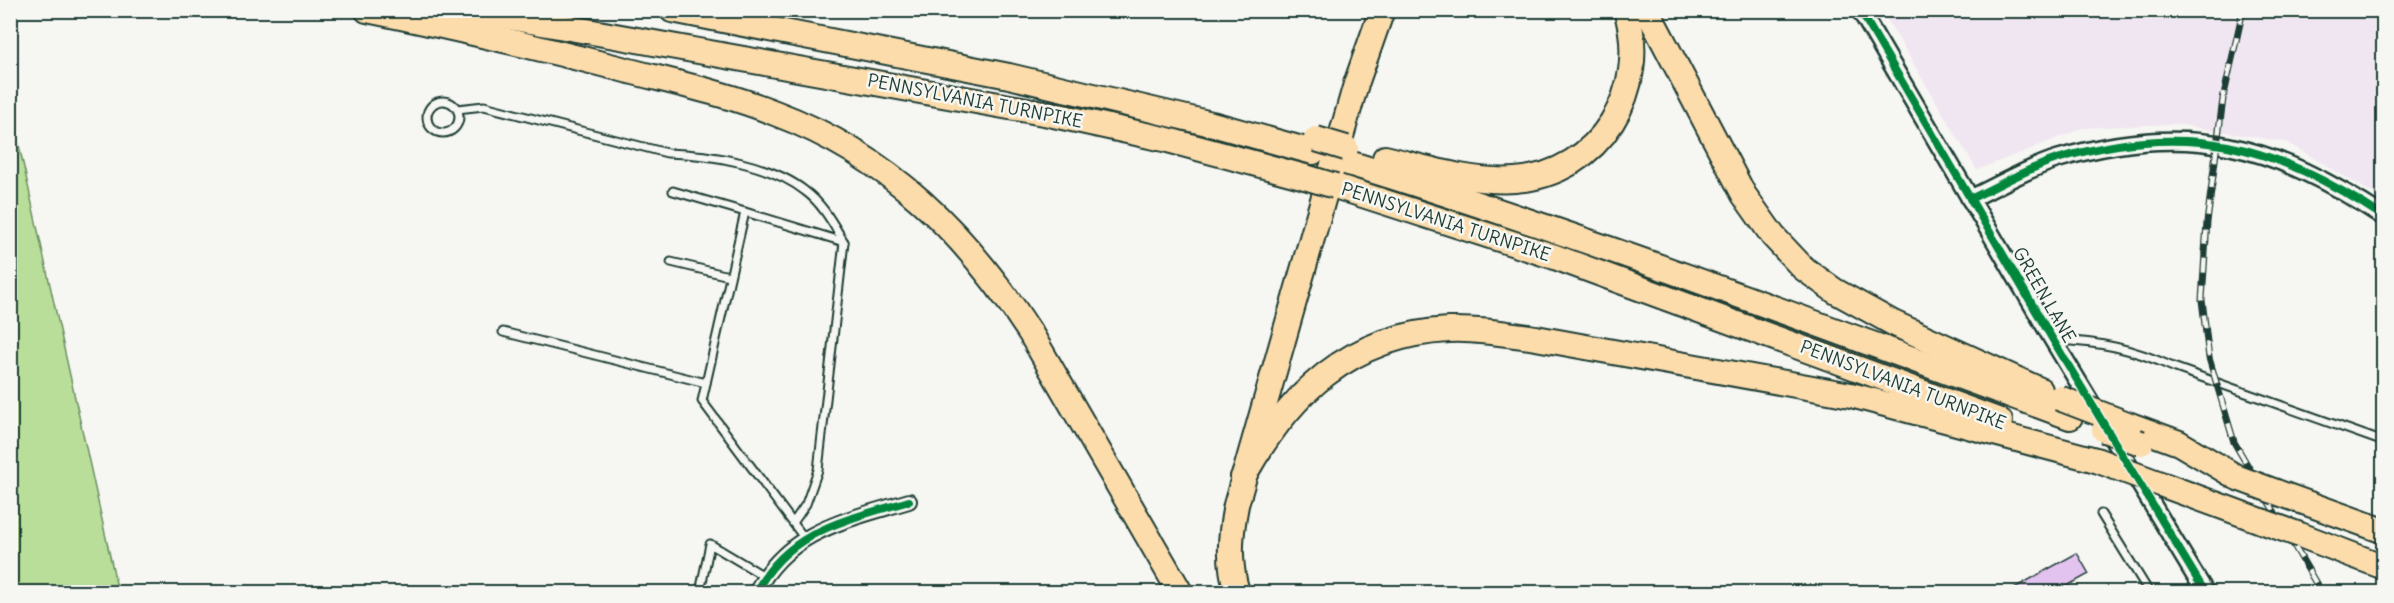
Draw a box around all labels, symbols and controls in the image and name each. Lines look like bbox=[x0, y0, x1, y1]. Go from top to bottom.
street label: PENNSYLVANIA TURNPIKE bbox=[866, 68, 1085, 133]
street label: PENNSYLVANIA TURNPIKE bbox=[1339, 177, 1554, 266]
street label: GREEN LANE bbox=[2008, 243, 2081, 347]
street label: PENNSYLVANIA TURNPIKE bbox=[1797, 335, 2009, 434]

